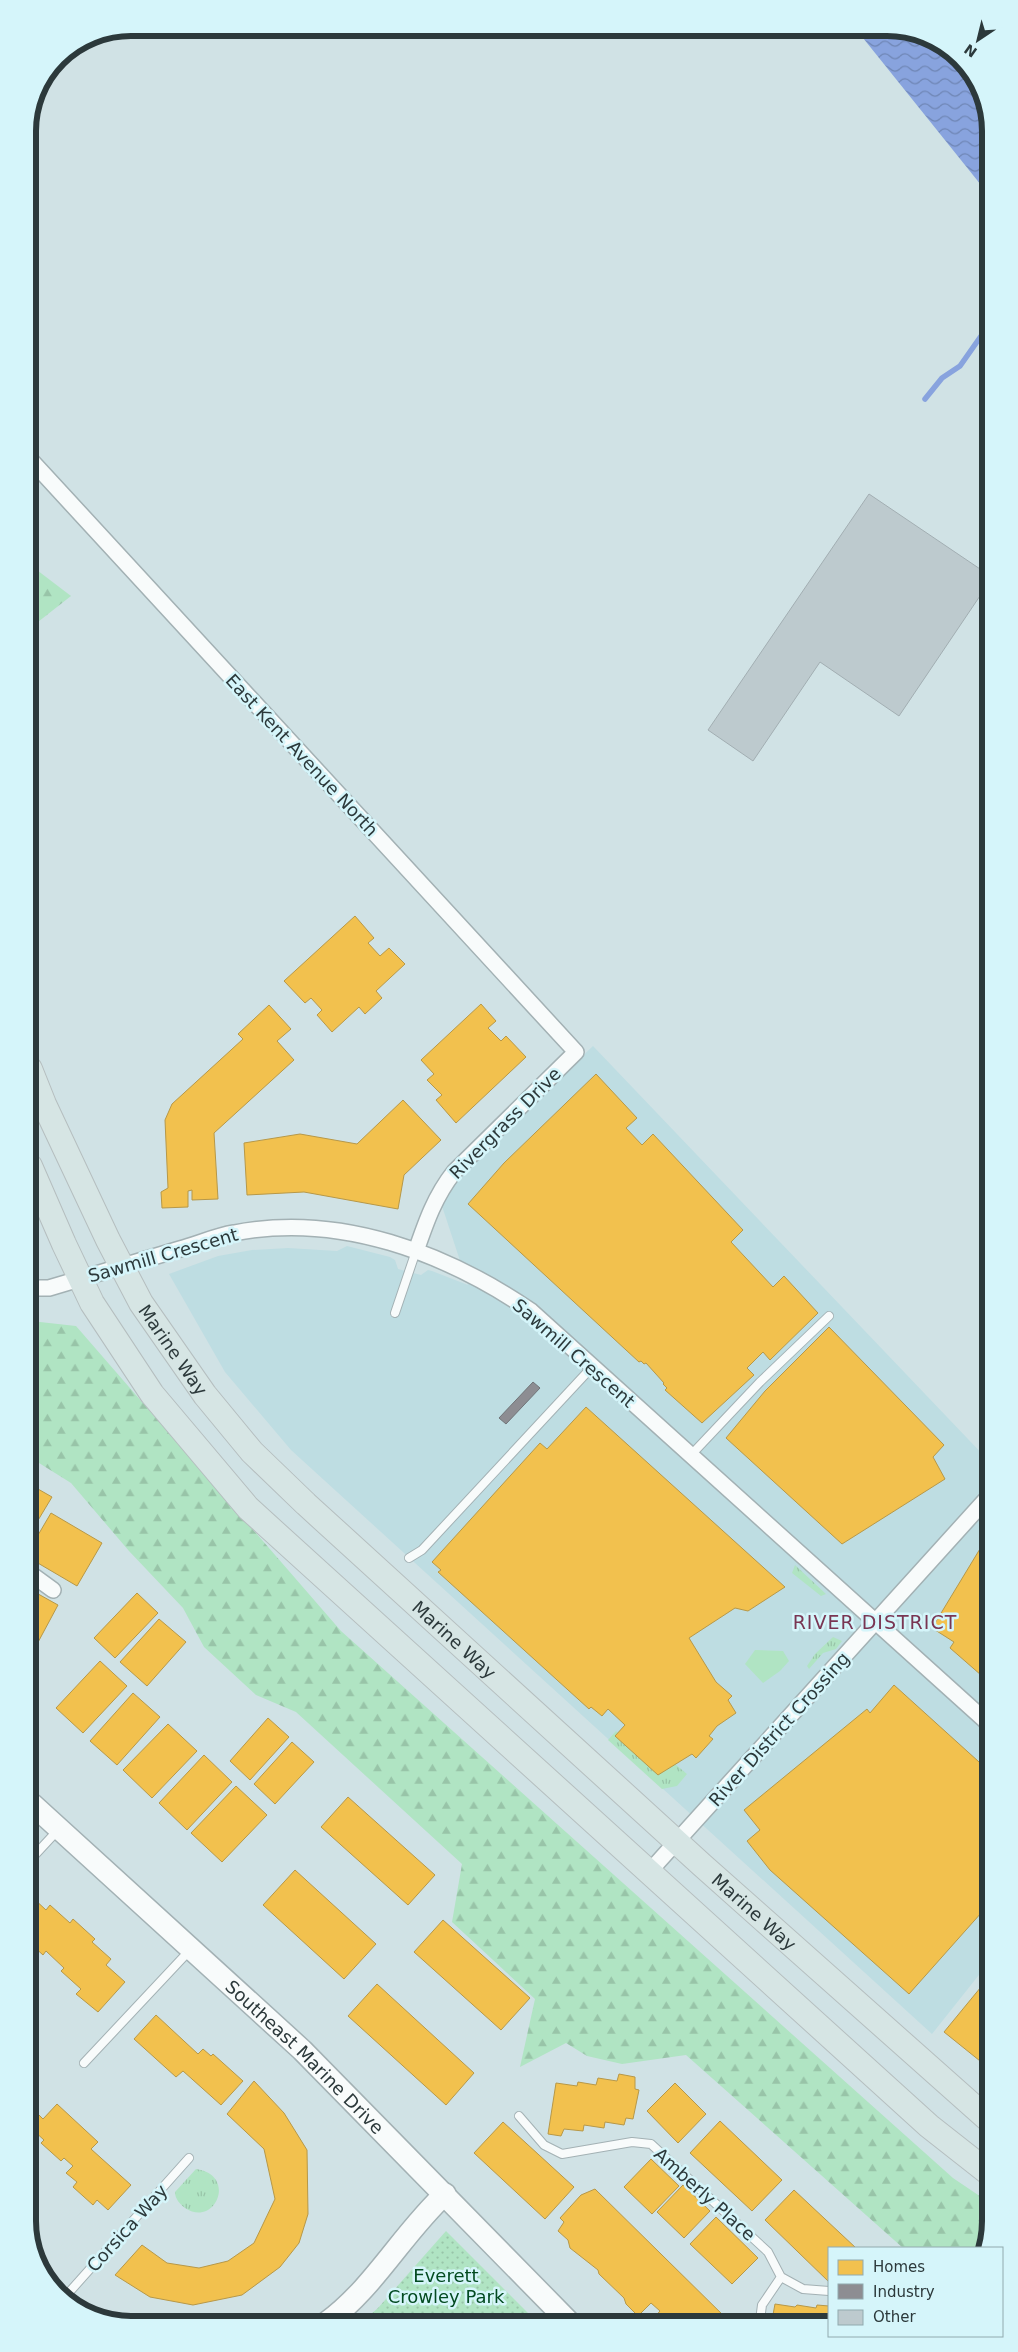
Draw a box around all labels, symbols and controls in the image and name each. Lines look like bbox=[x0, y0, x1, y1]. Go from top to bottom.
north arrow bbox=[953, 15, 1003, 65]
text: N bbox=[961, 41, 980, 61]
street label: East Kent Avenue North bbox=[221, 670, 383, 840]
street label: Rivergrass Drive bbox=[445, 1063, 565, 1183]
street label: Sawmill Crescent bbox=[86, 1224, 240, 1286]
street label: Sawmill Crescent bbox=[509, 1294, 639, 1412]
street label: Marine Way bbox=[135, 1300, 212, 1399]
street label: Marine Way bbox=[408, 1596, 501, 1683]
district label: RIVER DISTRICT bbox=[793, 1611, 957, 1633]
street label: River District Crossing bbox=[704, 1648, 854, 1810]
street label: Marine Way bbox=[708, 1869, 801, 1955]
street label: Southeast Marine Drive bbox=[222, 1975, 388, 2138]
street label: Amberly Place bbox=[650, 2143, 760, 2245]
street label: Corsica Way bbox=[82, 2180, 172, 2276]
legend bbox=[828, 2247, 1003, 2337]
text: Homes bbox=[873, 2258, 925, 2276]
park label: Everett Crowley Park bbox=[388, 2265, 505, 2307]
text: Industry bbox=[873, 2283, 935, 2301]
text: Other bbox=[873, 2308, 916, 2326]

